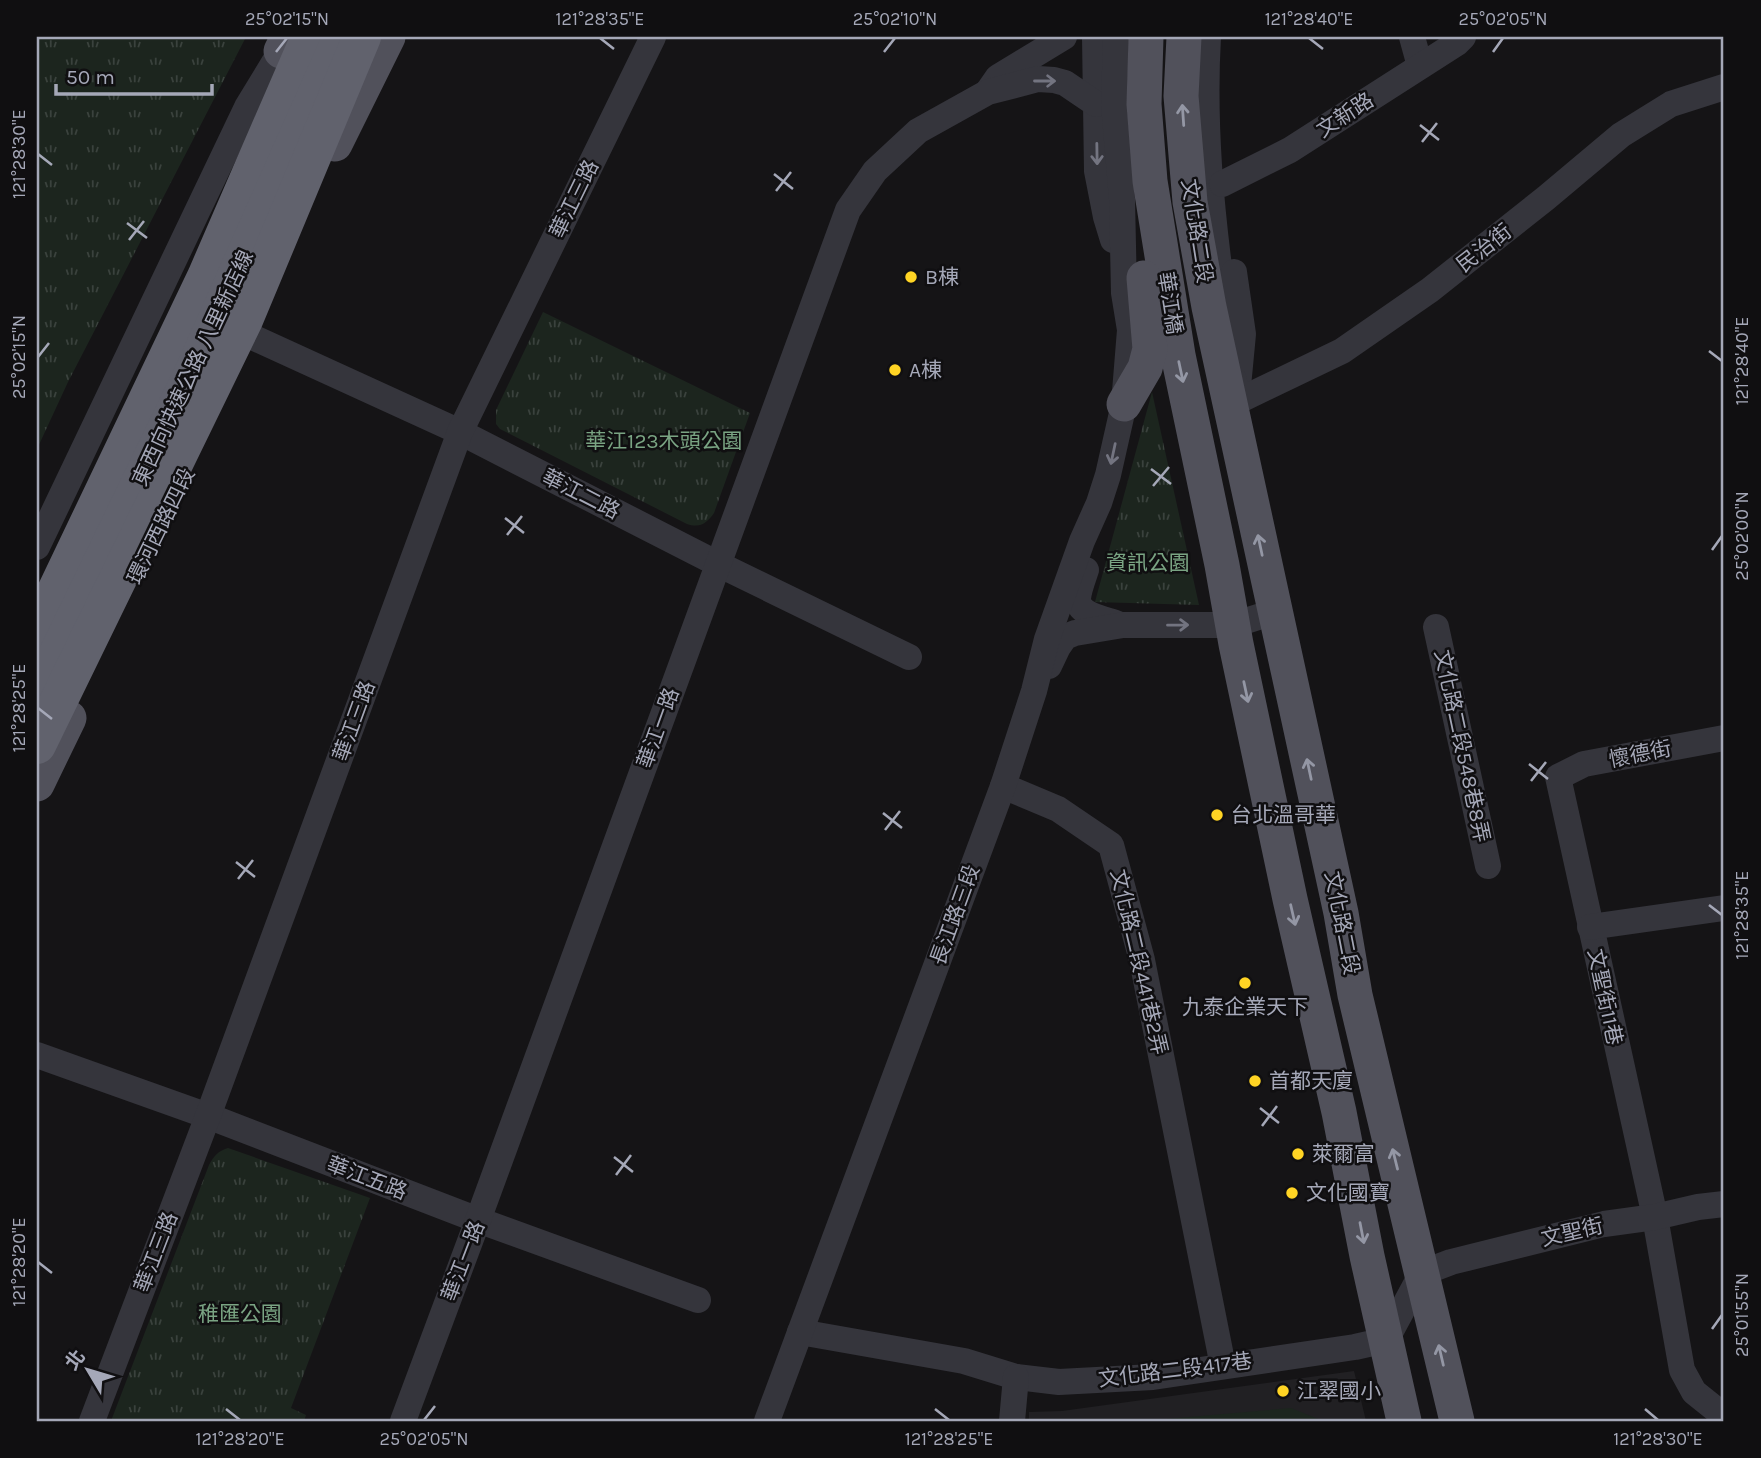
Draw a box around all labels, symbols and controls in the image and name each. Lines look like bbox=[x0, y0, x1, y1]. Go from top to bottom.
text: 25°02'15"N bbox=[245, 8, 329, 30]
text: 121°28'35"E bbox=[556, 8, 644, 30]
text: 25°02'10"N bbox=[853, 8, 937, 30]
text: 121°28'40"E bbox=[1265, 8, 1353, 30]
text: 25°02'05"N bbox=[1459, 8, 1547, 30]
scale bar bbox=[56, 52, 212, 96]
text: 50 m bbox=[66, 65, 115, 89]
one-way arrow bbox=[1033, 74, 1056, 88]
street label: 文新路 bbox=[1312, 88, 1378, 142]
one-way arrow bbox=[1176, 104, 1189, 127]
text: 121°28'30"E bbox=[8, 109, 30, 199]
one-way arrow bbox=[1090, 142, 1104, 165]
street label: 華江三路 bbox=[545, 156, 603, 242]
street label: 文化路二段 bbox=[1177, 177, 1217, 285]
street label: 民治街 bbox=[1452, 219, 1516, 277]
street label: 東西向快速公路 八里新店線 bbox=[128, 246, 258, 490]
place label: B棟 bbox=[925, 265, 959, 289]
marker: B棟 bbox=[903, 269, 919, 285]
street label: 華江橋 bbox=[1153, 270, 1187, 336]
text: 25°02'15"N bbox=[8, 315, 30, 399]
text: 121°28'40"E bbox=[1731, 317, 1753, 405]
place label: A棟 bbox=[909, 358, 942, 382]
one-way arrow bbox=[1175, 360, 1189, 383]
marker: A棟 bbox=[887, 362, 903, 378]
park label: 華江123木頭公園 bbox=[585, 429, 743, 453]
one-way arrow bbox=[1106, 442, 1120, 465]
street label: 環河西路四段 bbox=[123, 464, 199, 588]
street label: 華江二路 bbox=[538, 464, 624, 524]
text: 25°02'00"N bbox=[1731, 491, 1753, 581]
one-way arrow bbox=[1252, 534, 1266, 557]
park label: 資訊公園 bbox=[1106, 551, 1190, 575]
one-way arrow bbox=[1166, 618, 1189, 632]
street label: 文化路二段548巷8弄 bbox=[1430, 647, 1494, 845]
text: 121°28'25"E bbox=[8, 664, 30, 752]
street label: 華江三路 bbox=[328, 677, 380, 765]
one-way arrow bbox=[1240, 680, 1254, 703]
street label: 華江一路 bbox=[632, 684, 684, 772]
street label: 懷德街 bbox=[1607, 736, 1673, 772]
one-way arrow bbox=[1302, 758, 1315, 781]
place label: 台北溫哥華 bbox=[1231, 803, 1336, 827]
marker: 台北溫哥華 bbox=[1209, 807, 1225, 823]
street label: 長江路三段 bbox=[926, 862, 984, 968]
street label: 文化路二段441巷2弄 bbox=[1106, 867, 1172, 1057]
street label: 文化路二段 bbox=[1320, 869, 1364, 977]
text: 121°28'35"E bbox=[1731, 871, 1753, 959]
one-way arrow bbox=[1287, 903, 1301, 926]
street label: 文聖街11巷 bbox=[1583, 947, 1627, 1047]
marker: 九泰企業天下 bbox=[1237, 975, 1253, 991]
place label: 九泰企業天下 bbox=[1182, 995, 1308, 1019]
place label: 首都天廈 bbox=[1269, 1069, 1353, 1093]
marker: 首都天廈 bbox=[1247, 1073, 1263, 1089]
place label: 萊爾富 bbox=[1312, 1142, 1375, 1166]
marker: 萊爾富 bbox=[1290, 1146, 1306, 1162]
one-way arrow bbox=[1388, 1148, 1401, 1171]
street label: 華江五路 bbox=[323, 1152, 411, 1204]
place label: 文化國寶 bbox=[1306, 1181, 1390, 1205]
marker: 文化國寶 bbox=[1284, 1185, 1300, 1201]
street label: 華江三路 bbox=[130, 1208, 182, 1296]
street label: 文聖街 bbox=[1539, 1213, 1605, 1251]
text: 121°28'20"E bbox=[8, 1217, 30, 1307]
street label: 華江一路 bbox=[437, 1217, 489, 1305]
one-way arrow bbox=[1356, 1221, 1370, 1244]
text: 25°01'55"N bbox=[1731, 1273, 1753, 1357]
park label: 稚匯公園 bbox=[198, 1302, 282, 1326]
north arrow bbox=[52, 1336, 122, 1406]
one-way arrow bbox=[1434, 1344, 1447, 1367]
text: 北 bbox=[61, 1346, 90, 1374]
street label: 文化路二段417巷 bbox=[1097, 1349, 1253, 1391]
place label: 江翠國小 bbox=[1297, 1379, 1381, 1403]
marker: 江翠國小 bbox=[1275, 1383, 1291, 1399]
text: 121°28'20"E bbox=[195, 1428, 285, 1450]
text: 25°02'05"N bbox=[380, 1428, 468, 1450]
text: 121°28'25"E bbox=[905, 1428, 993, 1450]
text: 121°28'30"E bbox=[1613, 1428, 1703, 1450]

